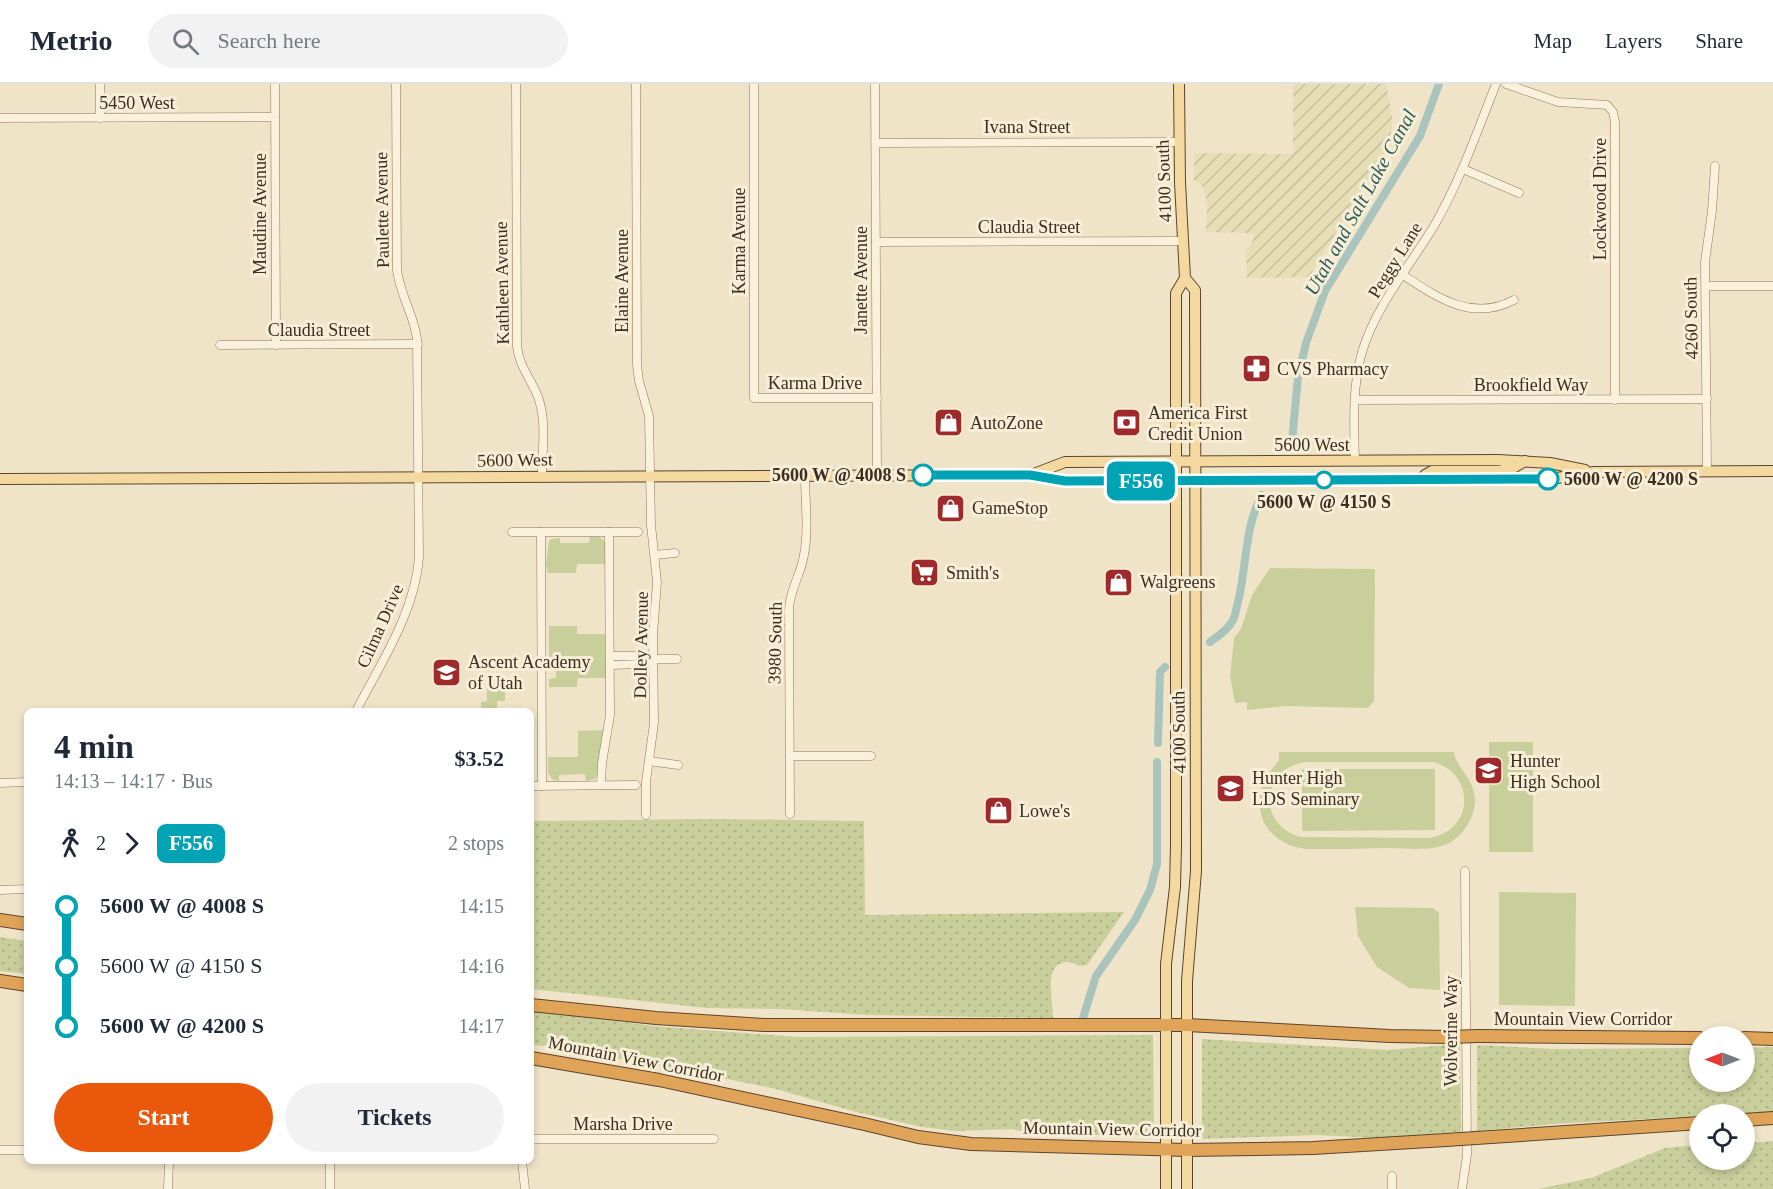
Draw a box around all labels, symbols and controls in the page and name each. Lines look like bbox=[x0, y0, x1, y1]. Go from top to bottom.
search box bbox=[148, 14, 568, 68]
text: Metrio bbox=[30, 25, 112, 56]
icon: search bbox=[169, 25, 202, 58]
text: Search here bbox=[217, 28, 321, 53]
text: Map bbox=[1534, 29, 1572, 53]
text: Layers bbox=[1605, 29, 1662, 53]
text: Share bbox=[1695, 29, 1743, 53]
street label: 5450 West bbox=[99, 93, 175, 113]
water label: Utah and Salt Lake Canal bbox=[1300, 105, 1420, 299]
street label: Ivana Street bbox=[984, 117, 1070, 137]
street label: Lockwood Drive bbox=[1590, 138, 1610, 260]
street label: 4100 South bbox=[1153, 139, 1175, 223]
street label: Paulette Avenue bbox=[371, 152, 393, 268]
street label: Maudine Avenue bbox=[250, 153, 270, 275]
street label: Karma Avenue bbox=[729, 187, 749, 295]
street label: Claudia Street bbox=[978, 217, 1080, 237]
street label: Peggy Lane bbox=[1364, 218, 1426, 302]
street label: Kathleen Avenue bbox=[491, 221, 513, 345]
street label: Janette Avenue bbox=[851, 226, 871, 334]
street label: Elaine Avenue bbox=[612, 229, 632, 333]
street label: 4260 South bbox=[1680, 277, 1702, 359]
street label: Claudia Street bbox=[268, 320, 370, 340]
pharmacy icon: CVS Pharmacy bbox=[1240, 353, 1272, 385]
place label: CVS Pharmacy bbox=[1277, 359, 1389, 379]
street label: Karma Drive bbox=[768, 373, 862, 393]
street label: Brookfield Way bbox=[1474, 375, 1588, 395]
place label: America First Credit Union bbox=[1148, 403, 1247, 444]
shop icon: AutoZone bbox=[933, 407, 965, 439]
bank icon: America First Credit Union bbox=[1111, 407, 1143, 439]
place label: AutoZone bbox=[970, 413, 1043, 433]
street label: 5600 West bbox=[1274, 435, 1350, 455]
street label: 5600 West bbox=[477, 449, 553, 471]
line badge: F556 bbox=[1099, 462, 1183, 500]
marker: 5600 W @ 4008 S bbox=[912, 464, 934, 486]
place label: 5600 W @ 4008 S bbox=[772, 465, 906, 485]
marker: 5600 W @ 4200 S bbox=[1537, 468, 1559, 490]
text: F556 bbox=[1119, 469, 1163, 493]
place label: 5600 W @ 4200 S bbox=[1564, 469, 1698, 489]
marker: 5600 W @ 4150 S bbox=[1315, 471, 1333, 489]
shop icon: GameStop bbox=[935, 492, 967, 524]
place label: 5600 W @ 4150 S bbox=[1257, 492, 1391, 512]
place label: GameStop bbox=[972, 498, 1048, 518]
supermarket icon: Smith's bbox=[909, 557, 941, 589]
place label: Smith's bbox=[946, 563, 999, 583]
shop icon: Walgreens bbox=[1103, 566, 1135, 598]
place label: Walgreens bbox=[1140, 572, 1216, 592]
street label: Cilma Drive bbox=[353, 581, 407, 671]
street label: Dolley Avenue bbox=[630, 591, 652, 699]
street label: 3980 South bbox=[764, 602, 786, 684]
place label: Ascent Academy of Utah bbox=[468, 652, 590, 693]
school or university icon: Ascent Academy of Utah bbox=[431, 656, 463, 688]
street label: 4100 South bbox=[1168, 691, 1190, 773]
text: 4 min bbox=[54, 729, 134, 765]
text: $3.52 bbox=[455, 746, 504, 771]
place label: Hunter High School bbox=[1510, 751, 1601, 792]
school or university icon: Hunter High School bbox=[1473, 755, 1505, 787]
place label: Hunter High LDS Seminary bbox=[1252, 768, 1360, 809]
text: 14:13 – 14:17 · Bus bbox=[54, 770, 213, 792]
school or university icon: Hunter High LDS Seminary bbox=[1215, 772, 1247, 804]
shop icon: Lowe's bbox=[982, 795, 1014, 827]
place label: Lowe's bbox=[1019, 801, 1070, 821]
icon: walk bbox=[54, 827, 87, 860]
icon: forward bbox=[115, 827, 148, 860]
text: F556 bbox=[169, 831, 213, 855]
text: 2 bbox=[96, 832, 106, 854]
text: 2 stops bbox=[448, 832, 504, 854]
text: 5600 W @ 4008 S bbox=[100, 893, 264, 918]
text: 14:15 bbox=[458, 895, 504, 917]
text: 5600 W @ 4150 S bbox=[100, 953, 262, 978]
text: 14:16 bbox=[458, 955, 504, 977]
street label: Wolverine Way bbox=[1441, 975, 1461, 1087]
street label: Mountain View Corridor bbox=[1494, 1009, 1672, 1029]
text: 5600 W @ 4200 S bbox=[100, 1013, 264, 1038]
text: 14:17 bbox=[458, 1015, 504, 1037]
north arrow bbox=[1689, 1026, 1755, 1092]
map controls bbox=[1689, 1026, 1755, 1170]
street label: Mountain View Corridor bbox=[546, 1032, 726, 1086]
button: Start bbox=[54, 1083, 273, 1152]
button: Tickets bbox=[285, 1083, 504, 1152]
button: locate bbox=[1689, 1104, 1755, 1170]
street label: Marsha Drive bbox=[573, 1114, 673, 1134]
street label: Mountain View Corridor bbox=[1023, 1117, 1201, 1141]

